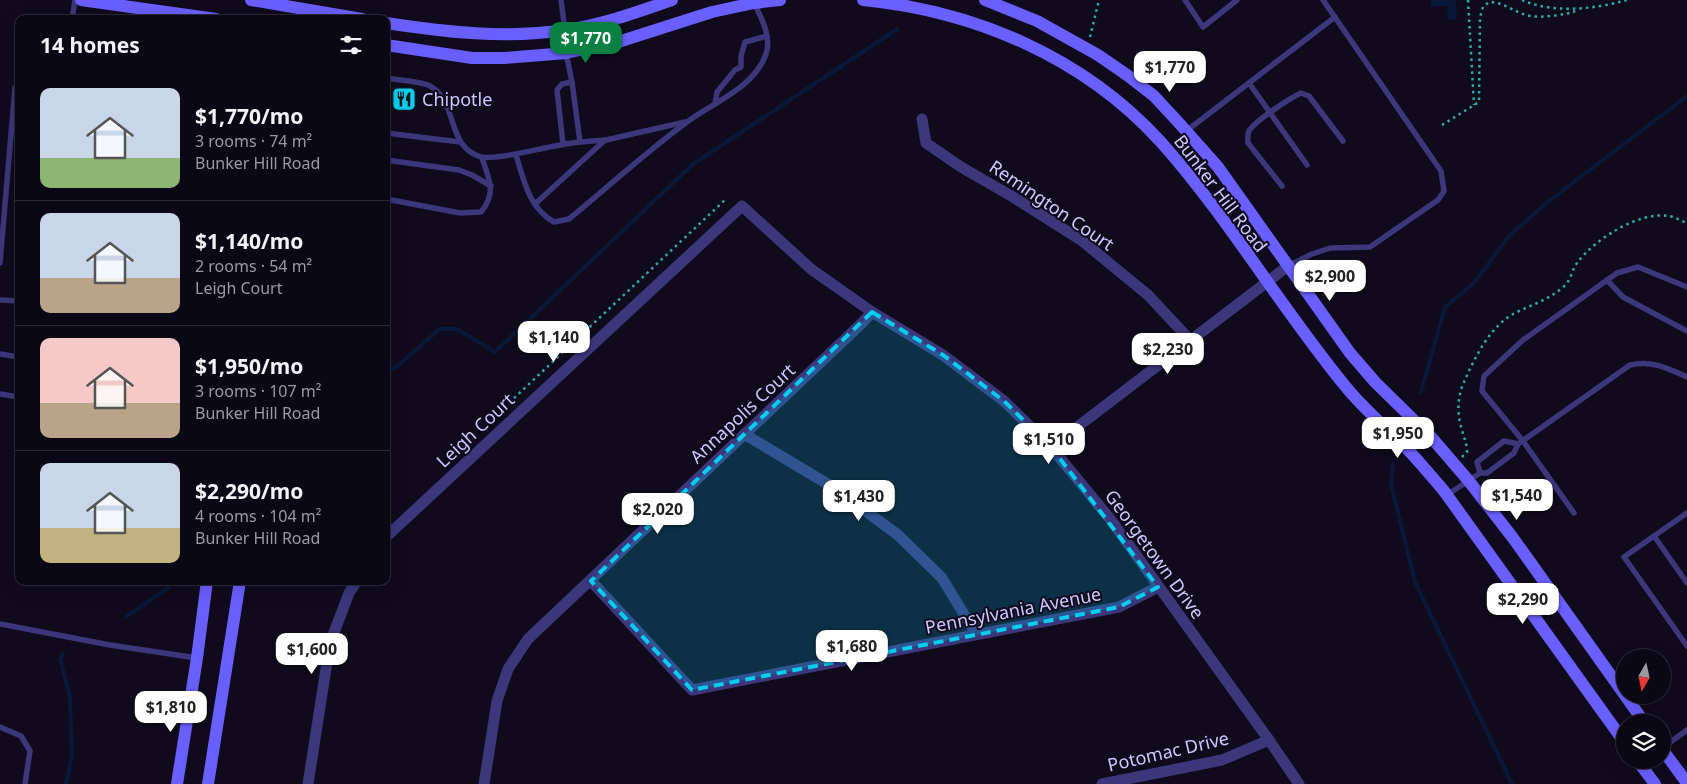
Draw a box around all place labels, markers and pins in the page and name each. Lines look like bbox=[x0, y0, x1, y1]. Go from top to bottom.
pin: $1,770 bbox=[545, 22, 627, 64]
pin: $1,770 bbox=[1129, 51, 1211, 93]
restaurant icon: Chipotle bbox=[391, 86, 417, 112]
place label: Chipotle bbox=[422, 87, 492, 111]
pin: $2,900 bbox=[1289, 260, 1371, 302]
pin: $1,140 bbox=[513, 320, 595, 363]
pin: $2,230 bbox=[1127, 332, 1209, 375]
pin: $1,950 bbox=[1357, 416, 1439, 459]
pin: $1,510 bbox=[1008, 422, 1090, 465]
pin: $1,540 bbox=[1476, 478, 1558, 521]
pin: $1,430 bbox=[818, 480, 900, 522]
pin: $2,020 bbox=[617, 492, 699, 535]
pin: $2,290 bbox=[1482, 582, 1564, 625]
pin: $1,680 bbox=[811, 630, 893, 672]
pin: $1,600 bbox=[271, 632, 353, 675]
pin: $1,810 bbox=[130, 690, 212, 733]

